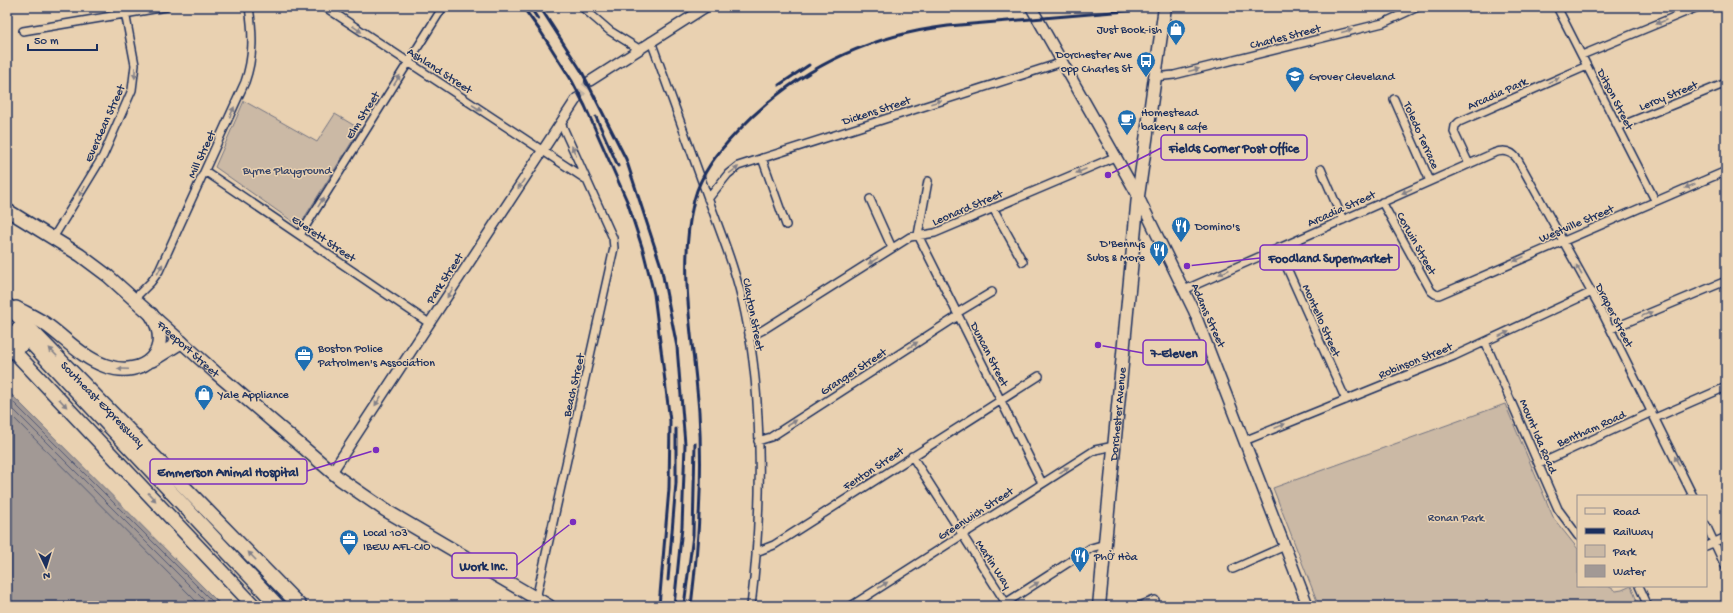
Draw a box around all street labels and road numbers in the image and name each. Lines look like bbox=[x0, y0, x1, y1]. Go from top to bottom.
street label: Charles Street bbox=[1249, 22, 1323, 53]
street label: Ashland Street bbox=[404, 45, 475, 99]
street label: Ditson Street bbox=[1592, 66, 1636, 134]
street label: Arcadia Park bbox=[1466, 75, 1531, 114]
street label: Leroy Street bbox=[1637, 78, 1701, 115]
street label: Everdean Street bbox=[82, 82, 130, 165]
street label: Elm Street bbox=[344, 89, 384, 142]
street label: Dickens Street bbox=[840, 94, 914, 130]
street label: Toledo Terrace bbox=[1399, 99, 1442, 172]
street label: Mill Street bbox=[186, 128, 220, 181]
street label: Leonard Street bbox=[930, 187, 1006, 230]
street label: Arcadia Street bbox=[1306, 188, 1379, 231]
street label: Westville Street bbox=[1537, 202, 1617, 247]
street label: Corwin Street bbox=[1392, 210, 1439, 279]
street label: Everett Street bbox=[288, 213, 358, 267]
street label: Park Street bbox=[424, 250, 468, 308]
street label: Clayton Street bbox=[738, 277, 766, 353]
street label: Draper Street bbox=[1591, 281, 1636, 351]
street label: Adams Street bbox=[1187, 282, 1228, 351]
street label: Montello Street bbox=[1298, 282, 1343, 360]
street label: Freeport Street bbox=[152, 318, 222, 382]
street label: Duncan Street bbox=[966, 319, 1011, 390]
street label: Robinson Street bbox=[1377, 340, 1456, 383]
street label: Granger Street bbox=[818, 345, 891, 399]
street label: Beach Street bbox=[561, 351, 589, 419]
street label: Southeast Expressway bbox=[57, 359, 147, 451]
street label: Dorchester Avenue bbox=[1108, 366, 1131, 462]
street label: Mount Ida Road bbox=[1515, 398, 1559, 477]
street label: Bentham Road bbox=[1554, 408, 1629, 452]
street label: Fenton Street bbox=[840, 444, 908, 495]
street label: Greenwich Street bbox=[936, 484, 1017, 544]
street label: Marlin Way bbox=[971, 538, 1013, 592]

